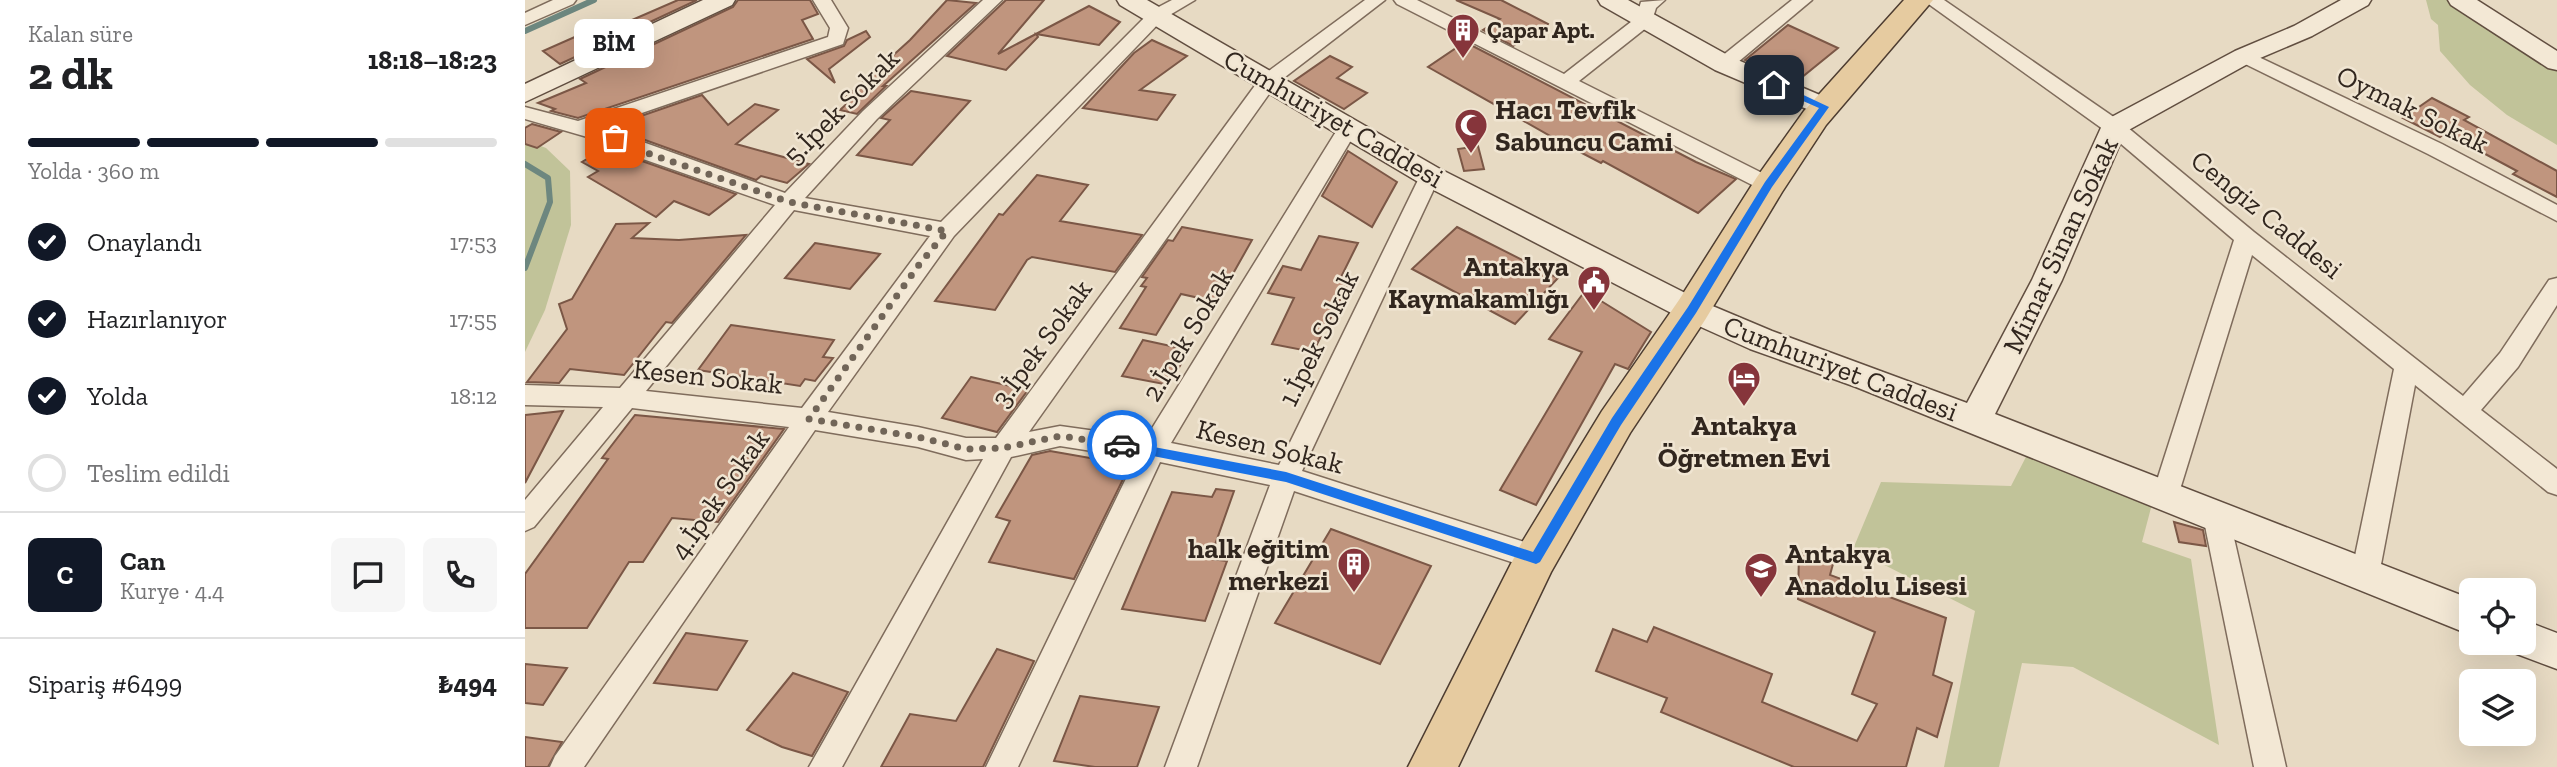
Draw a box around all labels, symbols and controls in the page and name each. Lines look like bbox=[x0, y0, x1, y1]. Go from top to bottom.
building icon: Çapar Apt. bbox=[1444, 11, 1482, 60]
place label: Çapar Apt. bbox=[1487, 16, 1595, 44]
callout: BİM bbox=[575, 19, 655, 68]
text: Kalan süre bbox=[28, 20, 133, 48]
text: BİM bbox=[592, 29, 636, 57]
street label: 5.İpek Sokak bbox=[777, 41, 906, 171]
street label: Cumhuriyet Caddesi bbox=[1218, 42, 1450, 195]
text: 18:18–18:23 bbox=[368, 44, 497, 76]
text: 2 dk bbox=[28, 46, 113, 101]
pin bbox=[1744, 55, 1804, 115]
street label: Oymak Sokak bbox=[2331, 58, 2495, 161]
icon: home bbox=[1755, 66, 1793, 104]
place label: Hacı Tevfik Sabuncu Cami bbox=[1495, 93, 1673, 158]
mosque icon: Hacı Tevfik Sabuncu Cami bbox=[1452, 106, 1490, 155]
pin bbox=[585, 108, 645, 168]
icon: bag bbox=[596, 119, 634, 157]
street label: Mimar Sinan Sokak bbox=[1996, 132, 2125, 358]
street label: Cengiz Caddesi bbox=[2184, 143, 2349, 286]
text: Yolda · 360 m bbox=[28, 157, 159, 185]
icon: check bbox=[28, 223, 66, 261]
text: Onaylandı bbox=[87, 226, 202, 258]
text: 17:53 bbox=[450, 228, 497, 256]
place label: Antakya Kaymakamlığı bbox=[1388, 250, 1569, 315]
street label: 2.İpek Sokak bbox=[1135, 261, 1240, 407]
public building icon: Antakya Kaymakamlığı bbox=[1575, 263, 1613, 312]
street label: 1.İpek Sokak bbox=[1271, 265, 1366, 411]
street label: 3.İpek Sokak bbox=[984, 273, 1099, 413]
icon: check bbox=[28, 300, 66, 338]
text: Hazırlanıyor bbox=[87, 303, 228, 335]
text: 17:55 bbox=[449, 305, 497, 333]
street label: Cumhuriyet Caddesi bbox=[1719, 309, 1963, 428]
street label: Kesen Sokak bbox=[631, 352, 785, 401]
hotel icon: Antakya Öğretmen Evi bbox=[1725, 359, 1763, 408]
icon: check bbox=[28, 377, 66, 415]
text: Yolda bbox=[87, 380, 148, 412]
text: 18:12 bbox=[450, 382, 497, 410]
place label: Antakya Öğretmen Evi bbox=[1658, 409, 1830, 474]
courier bbox=[1087, 410, 1157, 480]
street label: Kesen Sokak bbox=[1193, 412, 1347, 481]
street label: 4.İpek Sokak bbox=[663, 423, 776, 566]
icon: car bbox=[1103, 426, 1141, 464]
text: Teslim edildi bbox=[87, 457, 230, 489]
place label: halk eğitim merkezi bbox=[1188, 532, 1329, 597]
place label: Antakya Anadolu Lisesi bbox=[1785, 537, 1967, 602]
button: chat bbox=[331, 538, 405, 612]
button: phone bbox=[423, 538, 497, 612]
text: Can bbox=[120, 545, 165, 577]
building icon: halk eğitim merkezi bbox=[1335, 545, 1373, 594]
school or university icon: Antakya Anadolu Lisesi bbox=[1742, 550, 1780, 599]
text: C bbox=[57, 559, 73, 591]
text: Kurye · 4.4 bbox=[120, 577, 225, 605]
map controls bbox=[2459, 578, 2536, 746]
button: locate bbox=[2459, 578, 2536, 655]
text: Sipariş #6499 bbox=[28, 668, 182, 700]
text: ₺494 bbox=[438, 668, 497, 700]
button: layers bbox=[2459, 669, 2536, 746]

